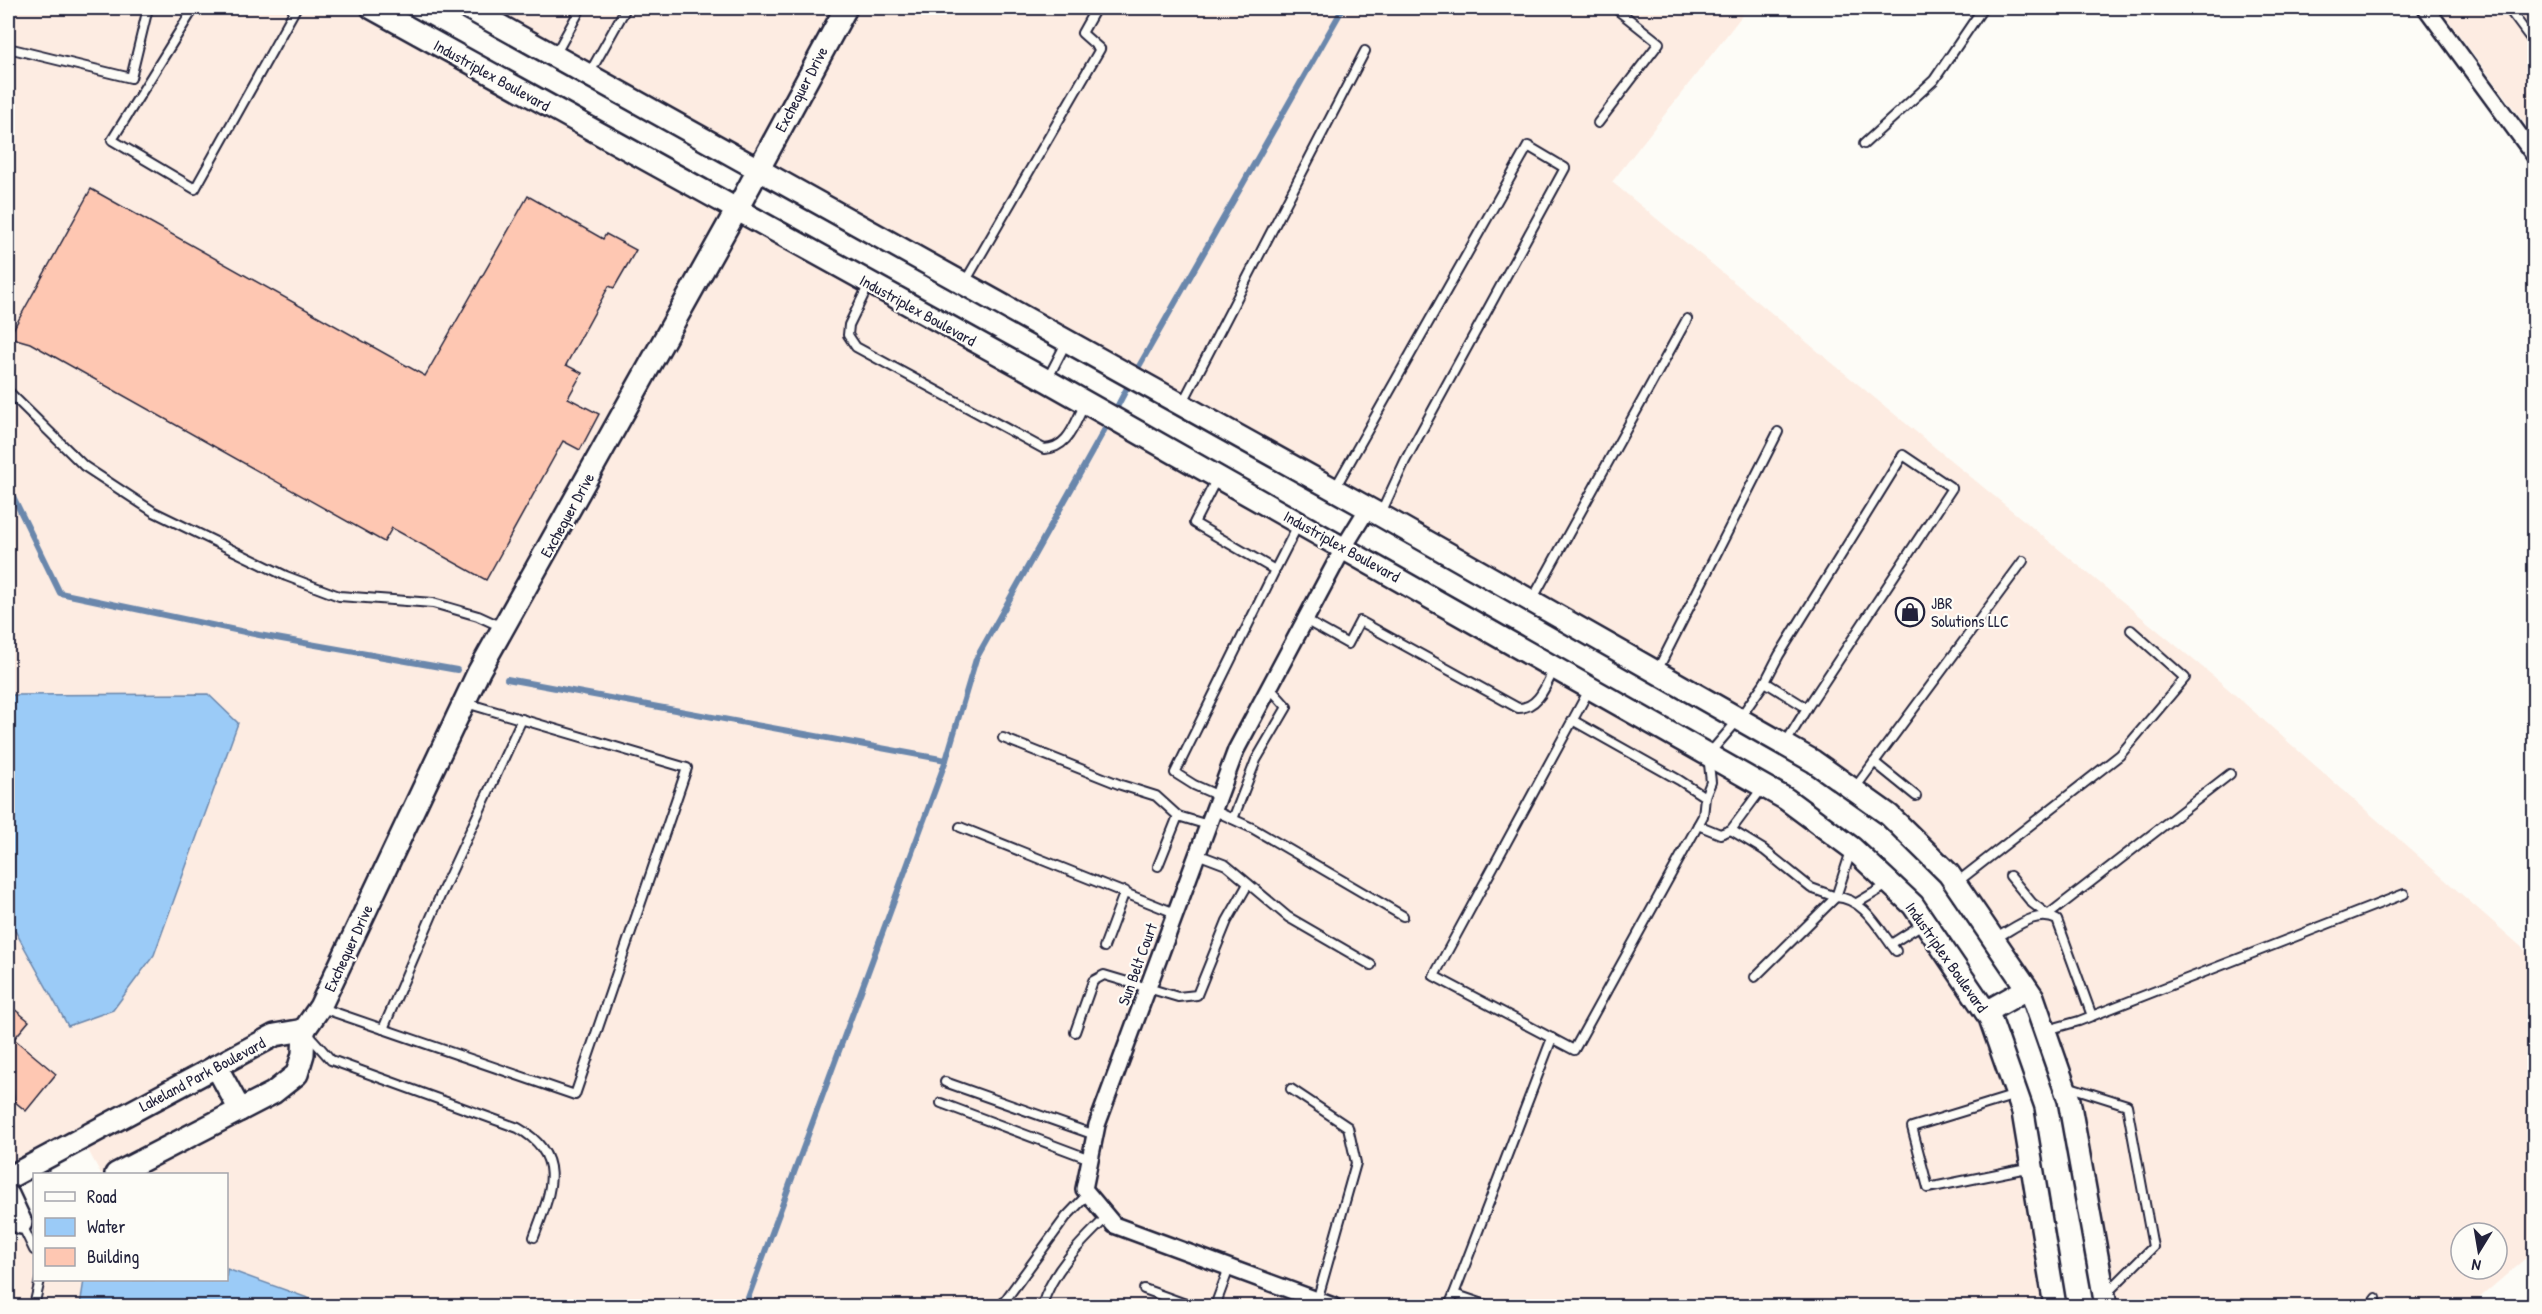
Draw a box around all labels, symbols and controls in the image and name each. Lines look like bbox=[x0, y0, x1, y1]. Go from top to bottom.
street label: Industriplex Boulevard bbox=[430, 34, 554, 116]
street label: Exchequer Drive bbox=[769, 42, 833, 136]
street label: Industriplex Boulevard bbox=[856, 269, 980, 351]
street label: Exchequer Drive bbox=[535, 468, 600, 561]
street label: Industriplex Boulevard bbox=[1280, 505, 1404, 587]
place label: JBR Solutions LLC bbox=[1931, 592, 2009, 632]
shop icon: JBR Solutions LLC bbox=[1894, 596, 1926, 628]
street label: Industriplex Boulevard bbox=[1901, 897, 1993, 1017]
street label: Exchequer Drive bbox=[318, 900, 378, 995]
street label: Sun Belt Court bbox=[1112, 919, 1162, 1008]
street label: Lakeland Park Boulevard bbox=[135, 1031, 269, 1117]
legend bbox=[33, 1173, 228, 1281]
text: Road bbox=[87, 1184, 117, 1209]
text: Water bbox=[87, 1214, 125, 1239]
north arrow bbox=[2449, 1221, 2509, 1281]
text: Building bbox=[87, 1244, 139, 1269]
text: N bbox=[2469, 1254, 2482, 1277]

